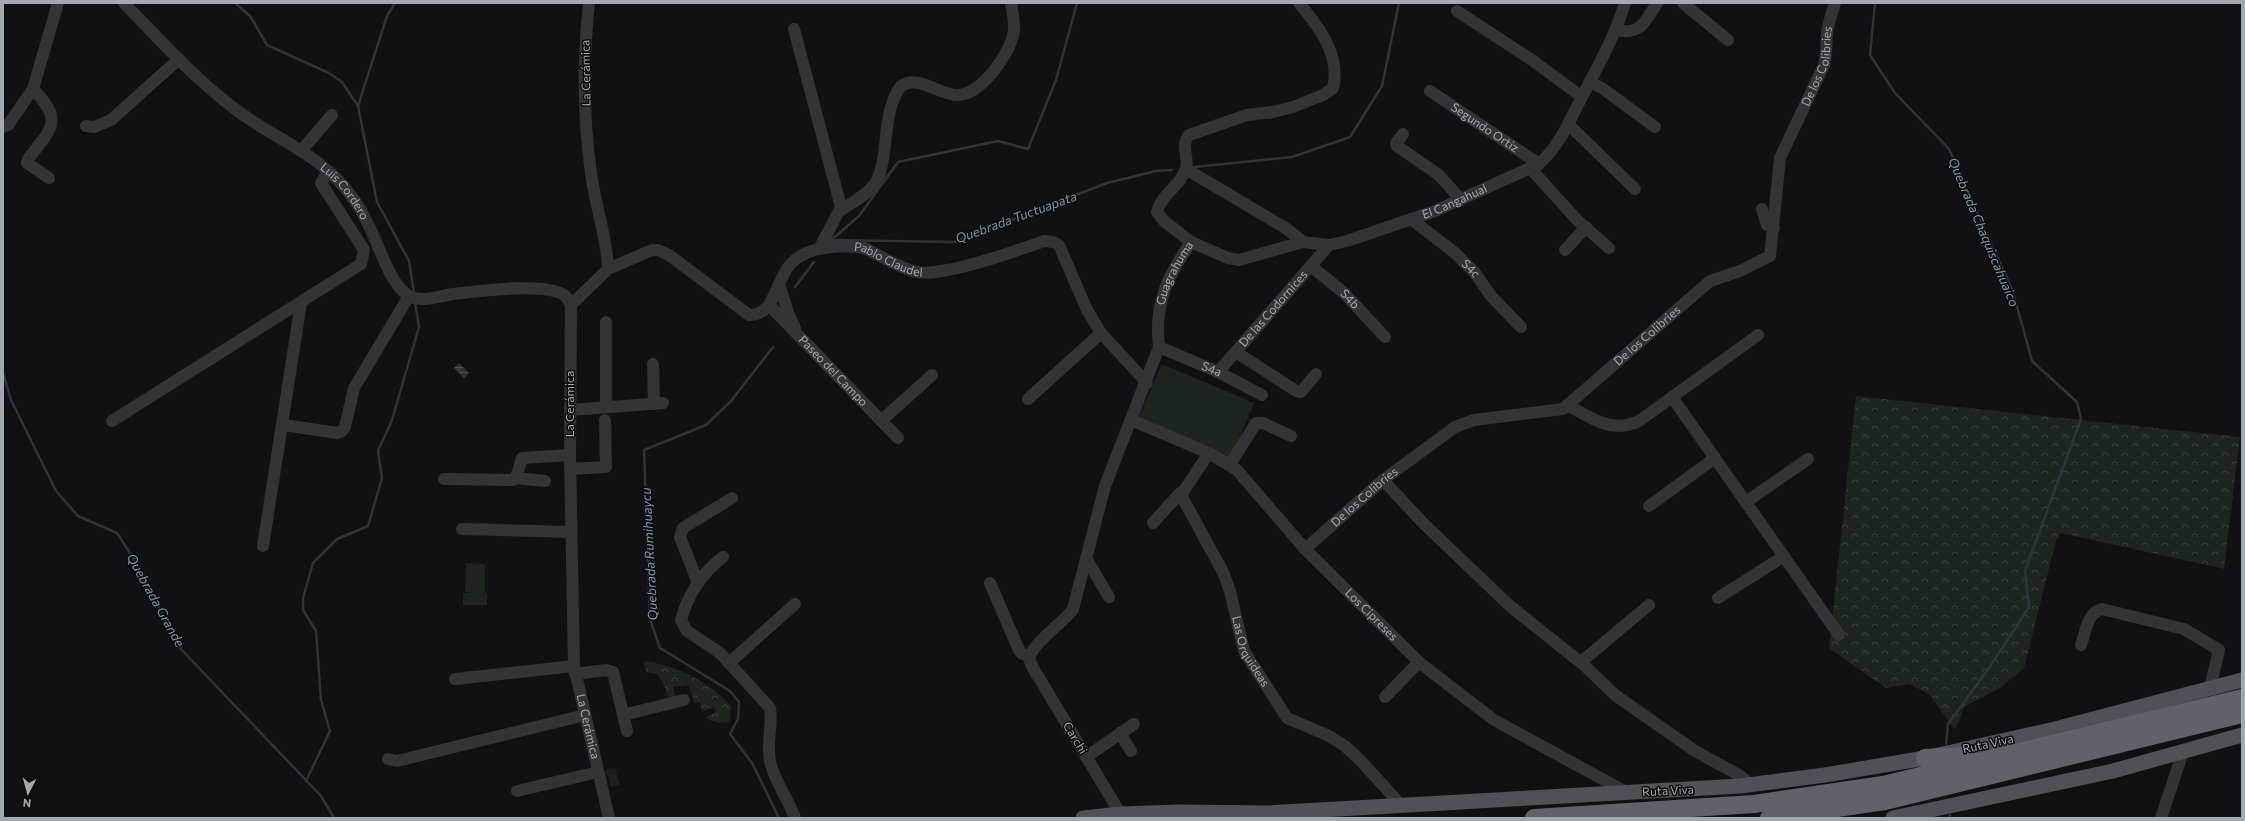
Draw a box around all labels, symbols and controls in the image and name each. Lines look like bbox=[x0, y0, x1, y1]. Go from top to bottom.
street label: De los Colibries bbox=[1798, 25, 1834, 108]
street label: La Cerámica bbox=[577, 40, 593, 106]
street label: Segundo Ortiz bbox=[1449, 99, 1522, 155]
water label: Quebrada Chaquiscahuaico bbox=[1945, 155, 2023, 309]
street label: Luis Cordero bbox=[318, 159, 373, 222]
street label: El Cangahual bbox=[1420, 180, 1489, 221]
water label: Quebrada Tuctuapata bbox=[953, 188, 1079, 246]
street label: Guagrahuma bbox=[1153, 238, 1195, 306]
street label: Pablo Claudel bbox=[853, 239, 923, 279]
street label: S4c bbox=[1459, 256, 1484, 280]
street label: De las Codornices bbox=[1235, 267, 1310, 349]
street label: S4b bbox=[1338, 286, 1363, 311]
street label: De los Colibries bbox=[1610, 302, 1683, 368]
street label: Paseo del Campo bbox=[796, 332, 871, 409]
street label: S4a bbox=[1200, 358, 1225, 379]
street label: La Cerámica bbox=[562, 371, 576, 437]
street label: De los Colibries bbox=[1327, 464, 1400, 529]
water label: Quebrada Rumihuaycu bbox=[638, 487, 660, 621]
water label: Quebrada Grande bbox=[124, 551, 188, 650]
street label: Los Cipreses bbox=[1343, 585, 1401, 643]
street label: Las Orquideas bbox=[1230, 614, 1273, 689]
street label: La Cerámica bbox=[575, 692, 603, 760]
street label: Carchi bbox=[1061, 719, 1091, 756]
street label: Ruta Viva bbox=[1961, 731, 2015, 755]
north arrow bbox=[8, 773, 48, 813]
street label: Ruta Viva bbox=[1642, 782, 1694, 798]
text: N bbox=[22, 797, 32, 810]

